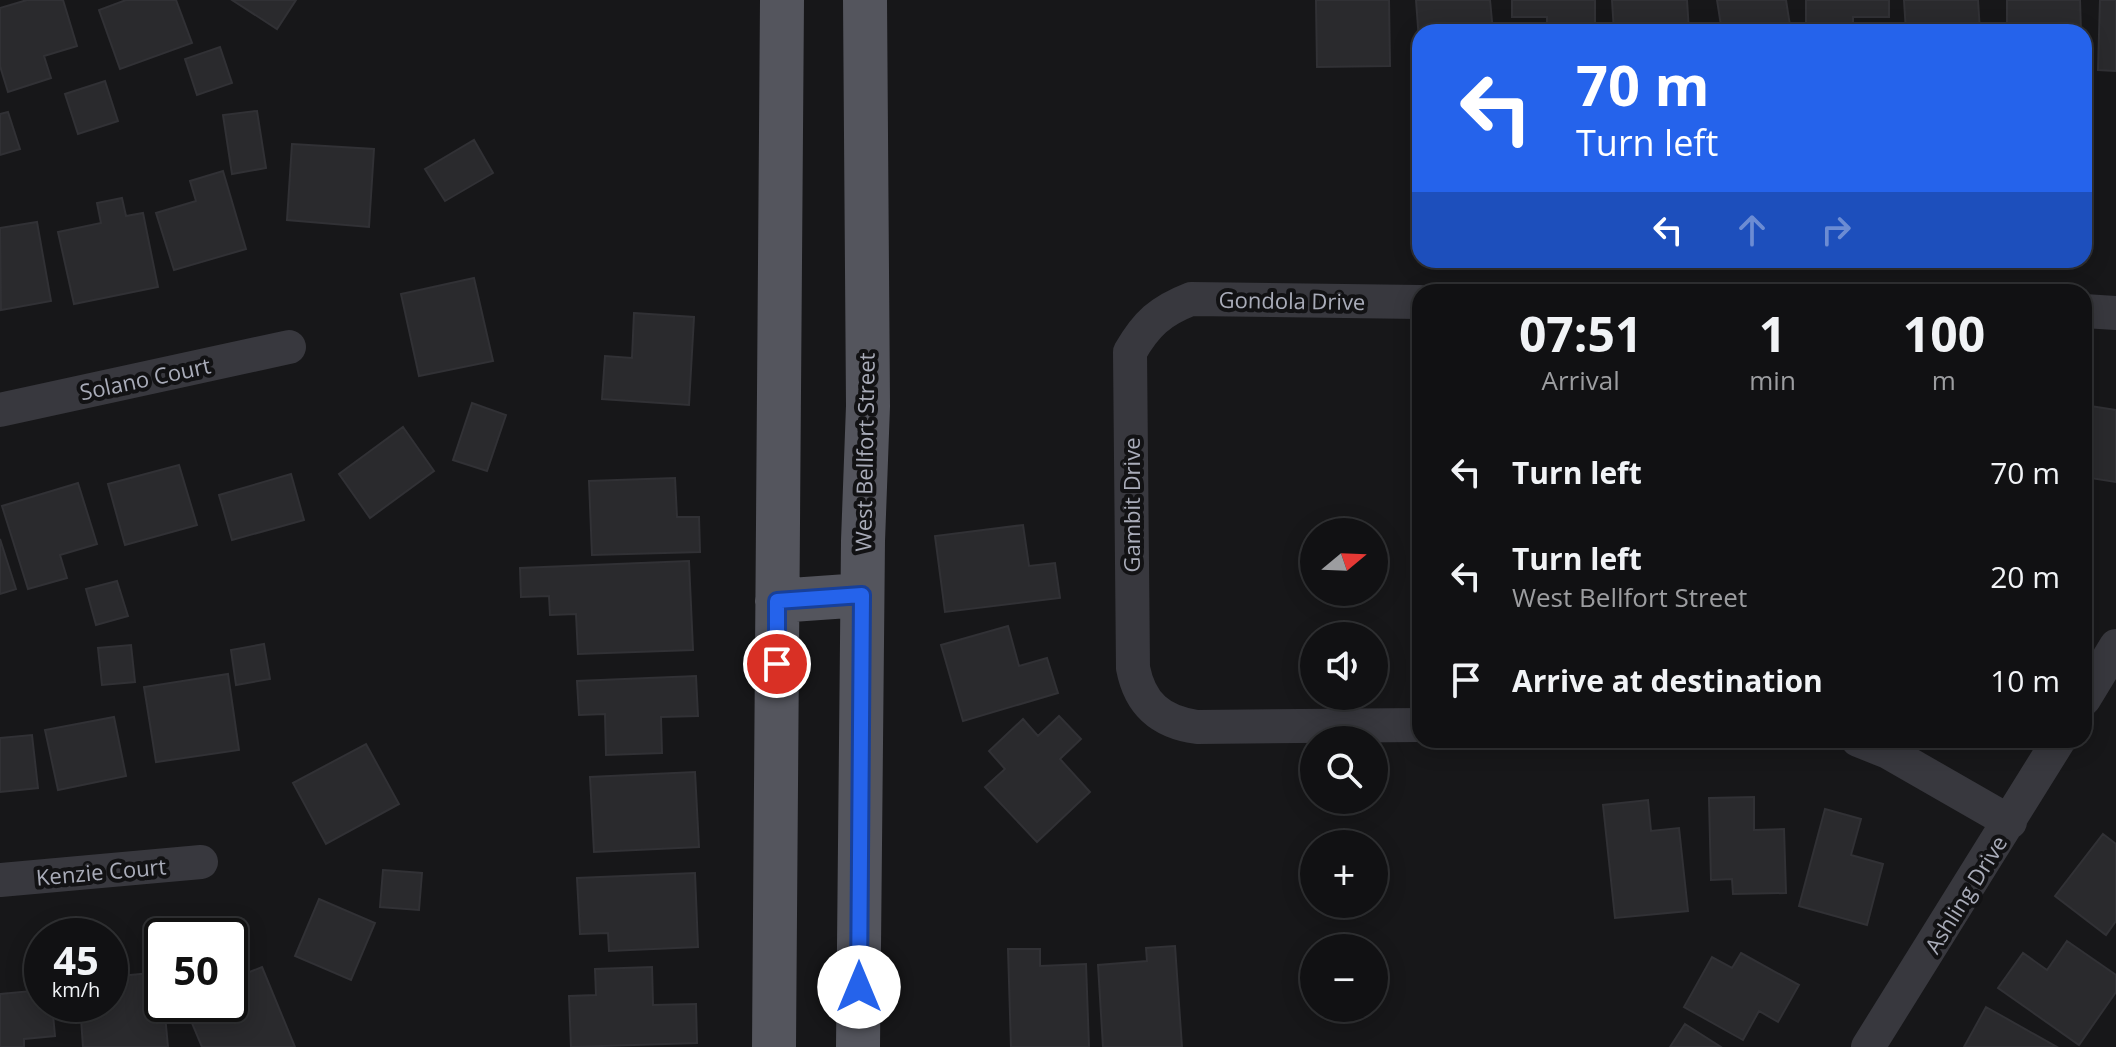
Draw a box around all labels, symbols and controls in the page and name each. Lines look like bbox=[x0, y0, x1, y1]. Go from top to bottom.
text: 70 m bbox=[1576, 46, 1710, 122]
icon: left bbox=[1444, 56, 1548, 160]
text: Turn left bbox=[1576, 118, 1718, 167]
icon: left bbox=[1646, 208, 1690, 252]
icon: ahead bbox=[1730, 208, 1774, 252]
icon: right bbox=[1814, 208, 1858, 252]
street label: Gondola Drive bbox=[1218, 284, 1366, 316]
text: 07:51 bbox=[1519, 301, 1642, 366]
text: 1 bbox=[1759, 301, 1786, 366]
text: 100 bbox=[1903, 301, 1985, 366]
street label: Solano Court bbox=[77, 349, 213, 406]
street label: West Bellfort Street bbox=[847, 352, 881, 552]
text: Arrival bbox=[1541, 362, 1620, 398]
text: min bbox=[1749, 362, 1796, 398]
text: m bbox=[1932, 362, 1956, 398]
street label: Gambit Drive bbox=[1116, 437, 1146, 573]
icon: left bbox=[1444, 450, 1488, 494]
text: Turn left bbox=[1512, 452, 1642, 493]
text: 70 m bbox=[1990, 452, 2060, 493]
north arrow bbox=[1300, 518, 1388, 606]
map controls bbox=[1300, 518, 1388, 1022]
text: Turn left bbox=[1512, 538, 1642, 579]
icon: left bbox=[1444, 554, 1488, 598]
text: 20 m bbox=[1990, 556, 2060, 597]
text: West Bellfort Street bbox=[1512, 579, 1747, 615]
button: sound bbox=[1300, 622, 1388, 710]
pin bbox=[743, 630, 811, 698]
icon: arrive bbox=[755, 642, 799, 686]
icon: arrive bbox=[1444, 658, 1488, 702]
text: Arrive at destination bbox=[1512, 660, 1823, 701]
text: 10 m bbox=[1990, 660, 2060, 701]
button: search bbox=[1300, 726, 1388, 814]
street label: Ashling Drive bbox=[1917, 829, 2013, 959]
button: + bbox=[1300, 830, 1388, 918]
street label: Kenzie Court bbox=[35, 850, 168, 892]
speed limit sign: 50 bbox=[144, 918, 248, 1022]
text: 45 bbox=[53, 932, 99, 987]
button: − bbox=[1300, 934, 1388, 1022]
position arrow bbox=[817, 945, 901, 1029]
text: km/h bbox=[52, 976, 100, 1003]

